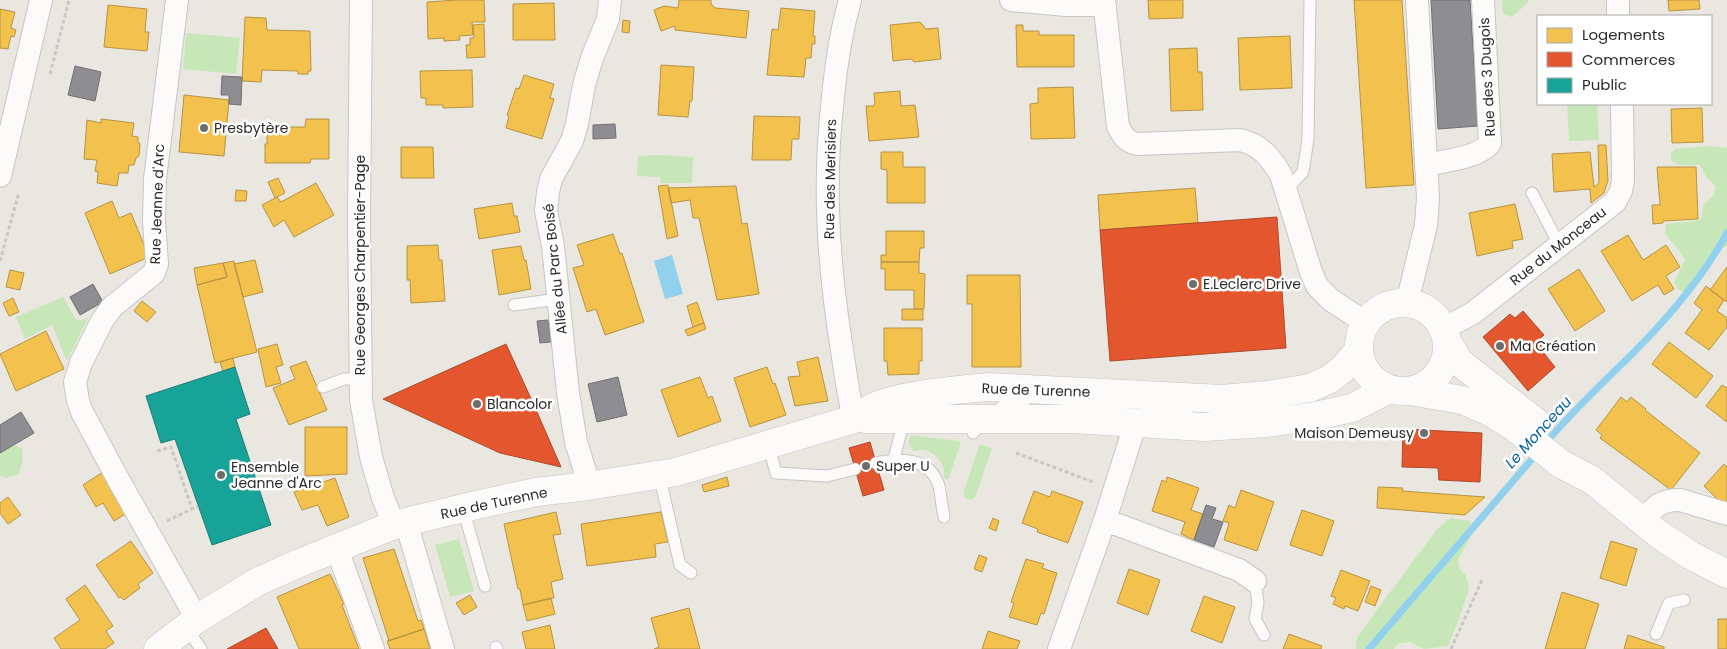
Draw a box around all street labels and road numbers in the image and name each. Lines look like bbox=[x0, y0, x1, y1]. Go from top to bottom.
street label: Rue des 3 Dugois bbox=[1474, 17, 1500, 137]
street label: Rue des Merisiers bbox=[819, 119, 841, 239]
street label: Rue Jeanne d'Arc bbox=[145, 143, 169, 265]
street label: Rue Georges Charpentier-Page bbox=[350, 155, 370, 375]
street label: Allée du Parc Boisé bbox=[538, 202, 572, 335]
street label: Rue du Monceau bbox=[1505, 202, 1611, 290]
street label: Rue de Turenne bbox=[981, 378, 1091, 402]
street label: Rue de Turenne bbox=[439, 482, 550, 524]

